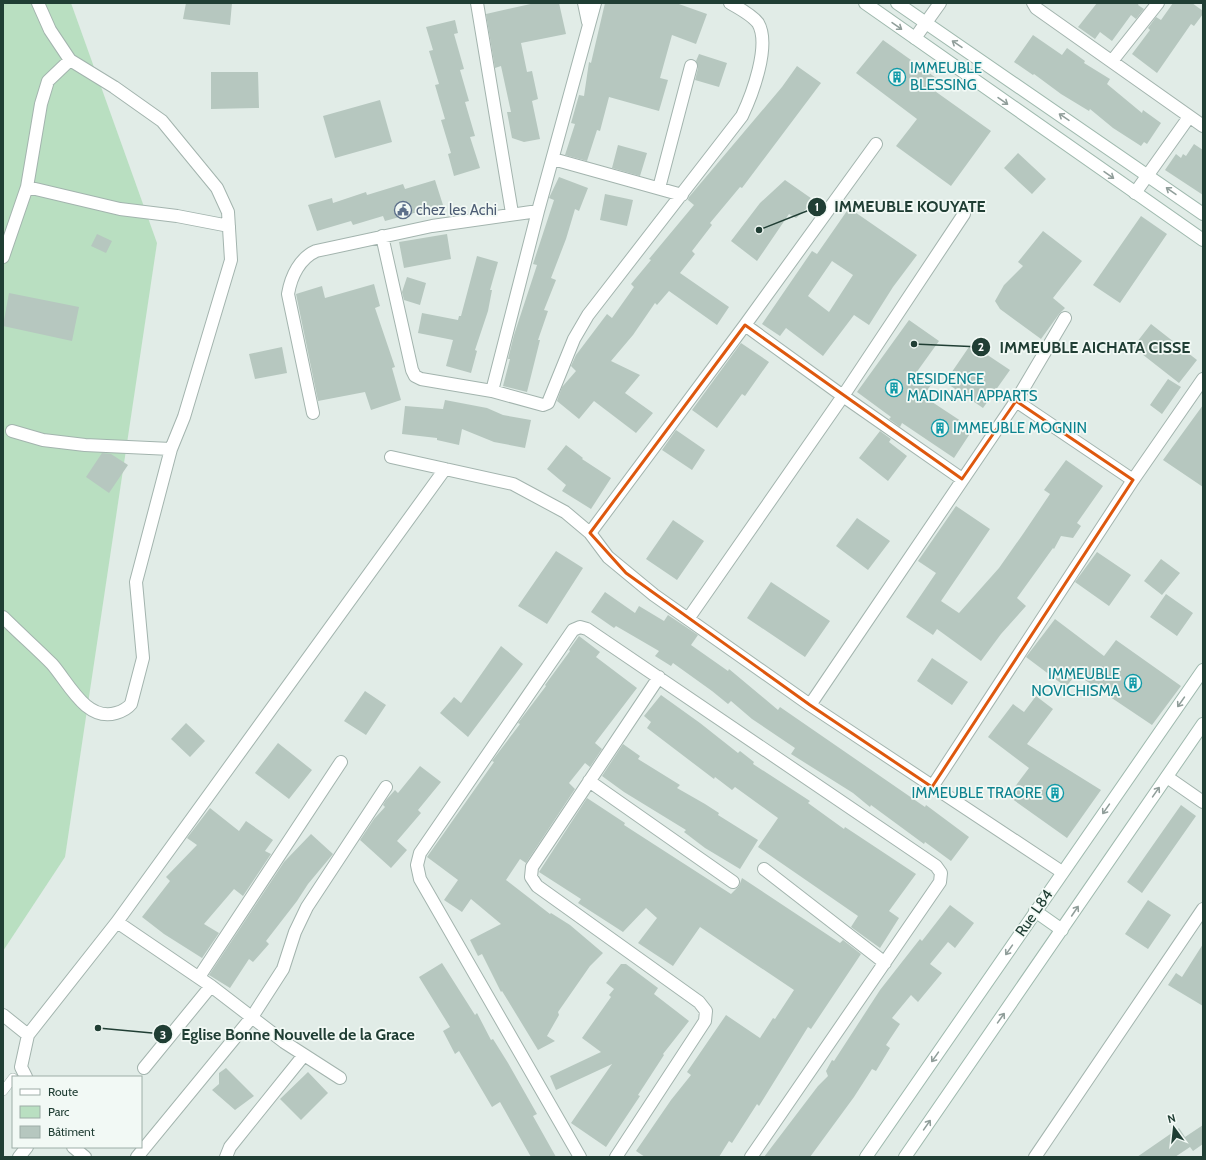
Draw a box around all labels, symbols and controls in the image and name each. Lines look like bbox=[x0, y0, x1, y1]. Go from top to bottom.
one-way arrow bbox=[891, 21, 902, 30]
one-way arrow bbox=[952, 40, 963, 48]
place label: IMMEUBLE BLESSING bbox=[910, 59, 982, 94]
building icon: IMMEUBLE BLESSING bbox=[887, 67, 907, 87]
one-way arrow bbox=[997, 97, 1008, 105]
one-way arrow bbox=[1058, 113, 1070, 121]
one-way arrow bbox=[1104, 171, 1115, 179]
one-way arrow bbox=[1166, 187, 1177, 195]
callout: IMMEUBLE KOUYATE bbox=[807, 193, 994, 221]
text: IMMEUBLE KOUYATE bbox=[834, 197, 986, 216]
text: 1 bbox=[815, 199, 819, 214]
public building icon: chez les Achi bbox=[393, 200, 413, 220]
place label: chez les Achi bbox=[416, 201, 497, 219]
callout: IMMEUBLE AICHATA CISSE bbox=[971, 333, 1198, 361]
text: IMMEUBLE AICHATA CISSE bbox=[1000, 338, 1190, 357]
text: 2 bbox=[978, 339, 984, 354]
place label: RESIDENCE MADINAH APPARTS bbox=[907, 370, 1038, 405]
building icon: RESIDENCE MADINAH APPARTS bbox=[884, 378, 904, 398]
building icon: IMMEUBLE MOGNIN bbox=[930, 418, 950, 438]
place label: IMMEUBLE MOGNIN bbox=[953, 419, 1087, 437]
place label: IMMEUBLE NOVICHISMA bbox=[1031, 665, 1121, 700]
building icon: IMMEUBLE NOVICHISMA bbox=[1123, 673, 1143, 693]
one-way arrow bbox=[1177, 696, 1185, 707]
building icon: IMMEUBLE TRAORE bbox=[1045, 783, 1065, 803]
place label: IMMEUBLE TRAORE bbox=[912, 784, 1042, 802]
one-way arrow bbox=[1152, 787, 1160, 798]
one-way arrow bbox=[1102, 803, 1110, 814]
street label: Rue L84 bbox=[1011, 886, 1057, 940]
one-way arrow bbox=[1070, 905, 1079, 916]
one-way arrow bbox=[1005, 944, 1013, 955]
one-way arrow bbox=[997, 1013, 1005, 1024]
callout: Eglise Bonne Nouvelle de la Grace bbox=[153, 1020, 423, 1048]
text: Eglise Bonne Nouvelle de la Grace bbox=[181, 1025, 415, 1044]
text: 3 bbox=[160, 1027, 166, 1042]
one-way arrow bbox=[931, 1051, 939, 1062]
legend bbox=[12, 1076, 142, 1148]
text: Route bbox=[48, 1084, 78, 1099]
text: Parc bbox=[48, 1104, 70, 1119]
north arrow bbox=[1154, 1108, 1194, 1148]
text: N bbox=[1166, 1111, 1177, 1126]
one-way arrow bbox=[923, 1120, 931, 1131]
text: Bâtiment bbox=[48, 1124, 95, 1139]

